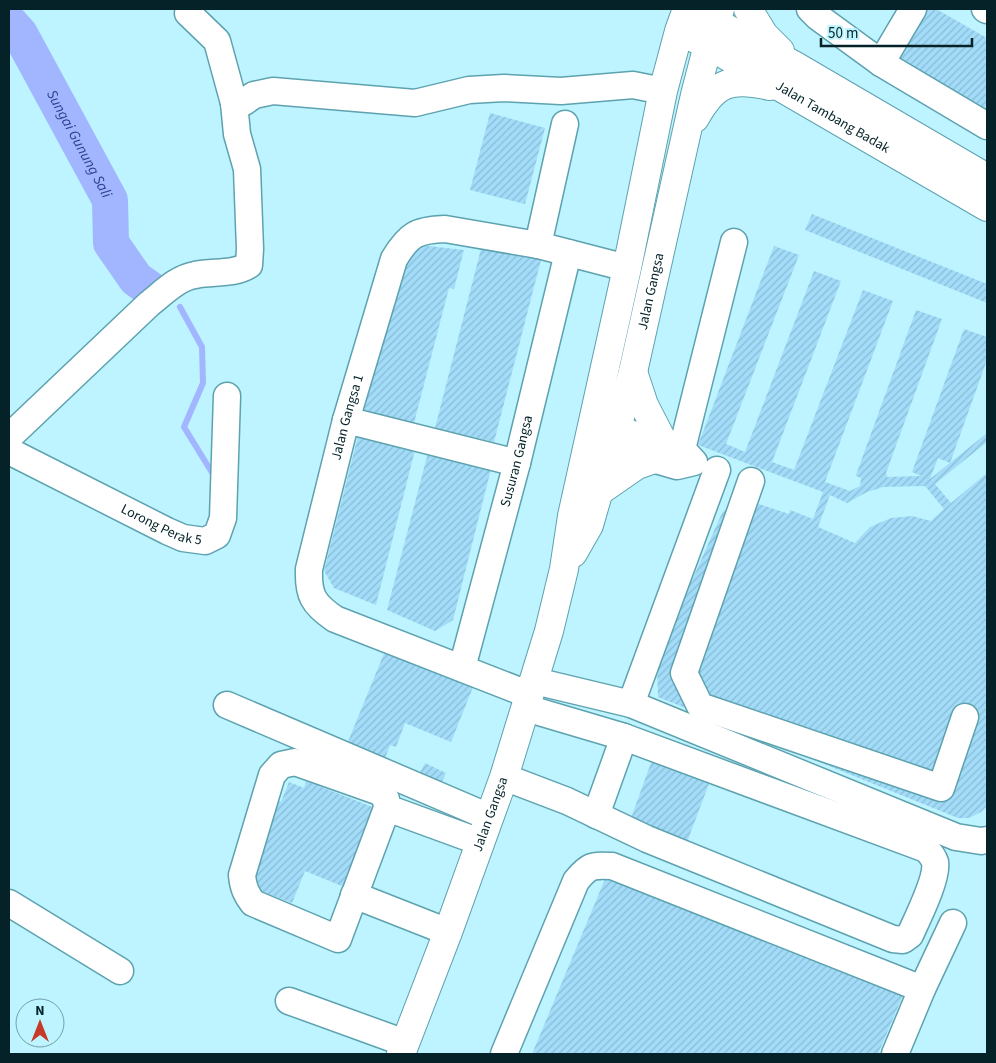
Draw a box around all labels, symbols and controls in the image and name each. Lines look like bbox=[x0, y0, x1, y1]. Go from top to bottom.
scale bar bbox=[821, 15, 972, 47]
text: 50 m bbox=[828, 23, 858, 44]
street label: Jalan Tambang Badak bbox=[772, 76, 894, 159]
water label: Sungai Gunung Sali bbox=[42, 86, 118, 202]
street label: Jalan Gangsa bbox=[633, 251, 669, 332]
street label: Jalan Gangsa 1 bbox=[326, 372, 369, 462]
street label: Susuran Gangsa bbox=[496, 413, 538, 509]
street label: Lorong Perak 5 bbox=[117, 499, 203, 550]
street label: Jalan Gangsa bbox=[468, 774, 513, 854]
north arrow bbox=[15, 998, 65, 1048]
text: N bbox=[35, 1001, 45, 1021]

